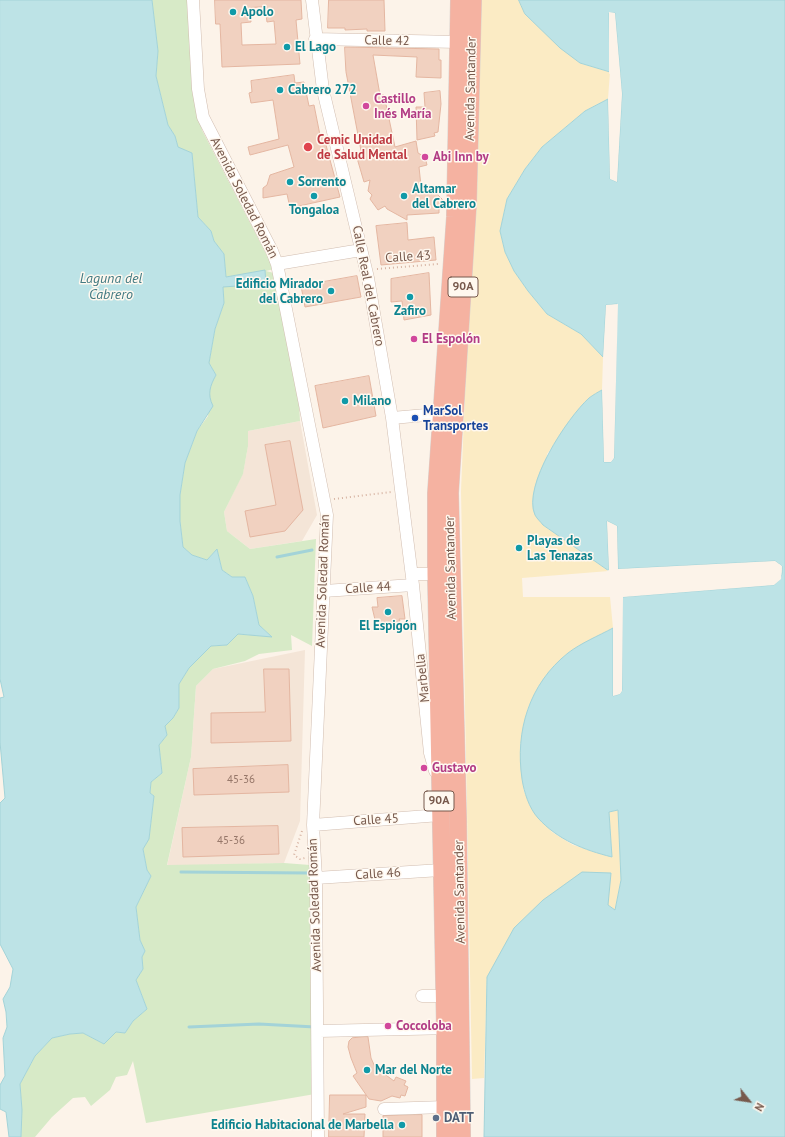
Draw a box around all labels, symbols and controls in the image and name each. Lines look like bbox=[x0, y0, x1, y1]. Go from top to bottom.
place label: Apolo bbox=[241, 4, 274, 20]
marker: Apolo bbox=[228, 7, 238, 17]
street label: Calle 42 bbox=[364, 33, 410, 49]
street label: Avenida Santander bbox=[462, 37, 480, 141]
place label: El Lago bbox=[295, 39, 336, 55]
marker: El Lago bbox=[282, 42, 292, 52]
place label: Cabrero 272 bbox=[288, 82, 357, 98]
marker: Cabrero 272 bbox=[275, 85, 285, 95]
place label: Castillo Inés María bbox=[374, 91, 432, 122]
marker: Castillo Inés María bbox=[361, 101, 371, 111]
place label: Cemic Unidad de Salud Mental bbox=[317, 132, 407, 163]
street label: Avenida Soledad Román bbox=[207, 135, 281, 261]
marker: Cemic Unidad de Salud Mental bbox=[302, 141, 314, 153]
place label: Abi Inn by bbox=[433, 149, 489, 165]
marker: Abi Inn by bbox=[420, 152, 430, 162]
place label: Sorrento bbox=[298, 174, 346, 190]
marker: Sorrento bbox=[285, 177, 295, 187]
place label: Altamar del Cabrero bbox=[412, 181, 476, 212]
marker: Tongaloa bbox=[309, 191, 319, 201]
marker: Altamar del Cabrero bbox=[399, 191, 409, 201]
place label: Tongaloa bbox=[289, 202, 339, 218]
street label: Calle Real del Cabrero bbox=[349, 224, 387, 348]
street label: Calle 43 bbox=[385, 248, 431, 266]
water label: Laguna del Cabrero bbox=[80, 271, 142, 304]
place label: Edificio Mirador del Cabrero bbox=[236, 276, 323, 307]
road number: 90A bbox=[448, 277, 478, 297]
marker: Edificio Mirador del Cabrero bbox=[326, 286, 336, 296]
marker: Zafiro bbox=[405, 292, 415, 302]
place label: Zafiro bbox=[394, 303, 426, 319]
place label: El Espolón bbox=[422, 331, 480, 347]
marker: El Espolón bbox=[409, 334, 419, 344]
place label: Milano bbox=[353, 393, 391, 409]
marker: Milano bbox=[340, 396, 350, 406]
place label: MarSol Transportes bbox=[423, 403, 488, 434]
marker: MarSol Transportes bbox=[410, 413, 420, 423]
street label: Avenida Soledad Román bbox=[313, 514, 333, 648]
street label: Avenida Santander bbox=[442, 516, 460, 620]
place label: Playas de Las Tenazas bbox=[527, 533, 593, 564]
marker: Playas de Las Tenazas bbox=[514, 543, 524, 553]
street label: Calle 44 bbox=[345, 579, 391, 597]
marker: El Espigón bbox=[383, 607, 393, 617]
place label: El Espigón bbox=[359, 618, 417, 634]
street label: Marbella bbox=[413, 653, 433, 703]
place label: Gustavo bbox=[432, 760, 476, 776]
marker: Gustavo bbox=[419, 763, 429, 773]
house number: 45-36 bbox=[227, 773, 255, 787]
road number: 90A bbox=[424, 791, 454, 811]
street label: Calle 45 bbox=[353, 811, 399, 829]
house number: 45-36 bbox=[217, 834, 245, 848]
street label: Avenida Soledad Román bbox=[305, 838, 325, 972]
street label: Avenida Santander bbox=[451, 840, 469, 944]
street label: Calle 46 bbox=[355, 865, 401, 883]
place label: Coccoloba bbox=[396, 1018, 452, 1034]
marker: Coccoloba bbox=[383, 1021, 393, 1031]
place label: Mar del Norte bbox=[375, 1062, 452, 1078]
marker: Mar del Norte bbox=[362, 1065, 372, 1075]
north arrow bbox=[729, 1081, 769, 1121]
text: N bbox=[752, 1100, 767, 1114]
place label: DATT bbox=[444, 1110, 474, 1126]
marker: DATT bbox=[431, 1113, 441, 1123]
place label: Edificio Habitacional de Marbella bbox=[211, 1117, 394, 1133]
marker: Edificio Habitacional de Marbella bbox=[397, 1120, 407, 1130]

